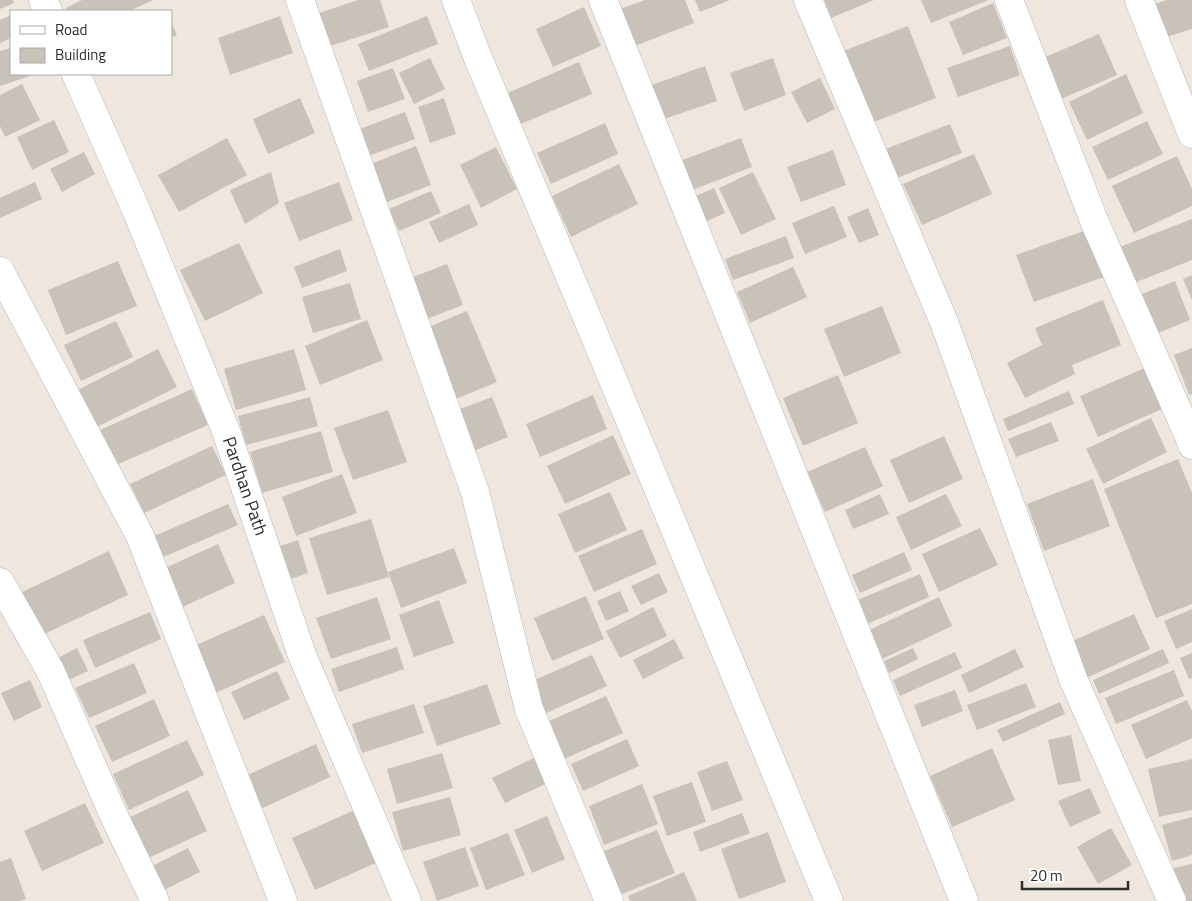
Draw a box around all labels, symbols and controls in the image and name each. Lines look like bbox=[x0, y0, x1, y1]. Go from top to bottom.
legend bbox=[10, 10, 172, 75]
text: Road bbox=[55, 18, 87, 41]
text: Building bbox=[55, 43, 106, 66]
street label: Pardhan Path bbox=[216, 433, 275, 539]
scale bar bbox=[1022, 858, 1128, 890]
text: 20 m bbox=[1030, 864, 1063, 887]

